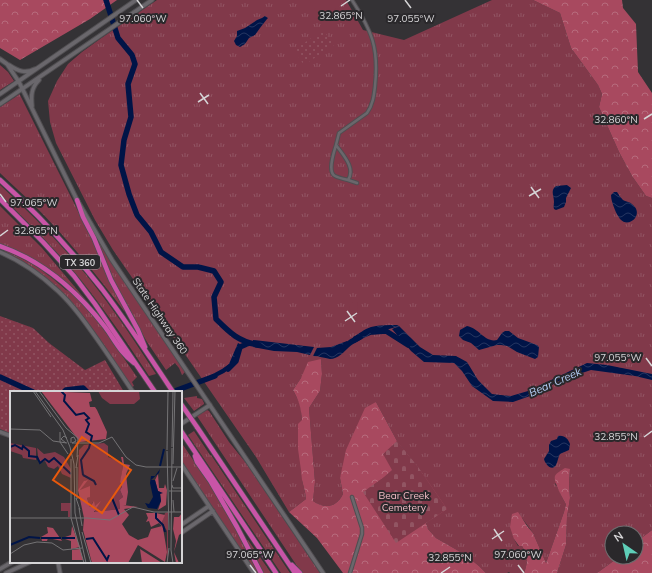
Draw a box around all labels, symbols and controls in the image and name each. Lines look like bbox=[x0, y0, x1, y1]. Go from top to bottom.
text: 32.865°N bbox=[319, 9, 363, 22]
text: 97.060°W bbox=[119, 12, 167, 25]
text: 97.055°W bbox=[387, 12, 435, 25]
text: 32.860°N bbox=[594, 113, 638, 126]
text: 97.065°W bbox=[10, 196, 58, 209]
text: 32.865°N bbox=[14, 224, 58, 237]
road number: TX 360 bbox=[60, 255, 100, 269]
street label: State Highway 360 bbox=[130, 275, 190, 357]
text: 97.055°W bbox=[594, 351, 642, 364]
water label: Bear Creek bbox=[527, 364, 584, 400]
inset map bbox=[10, 391, 182, 563]
text: 32.855°N bbox=[594, 430, 638, 443]
park label: Bear Creek Cemetery bbox=[379, 489, 430, 514]
north arrow bbox=[604, 525, 644, 565]
text: N bbox=[611, 529, 626, 545]
text: 97.065°W bbox=[226, 548, 274, 561]
text: 97.060°W bbox=[494, 548, 542, 561]
text: 32.855°N bbox=[428, 551, 472, 564]

